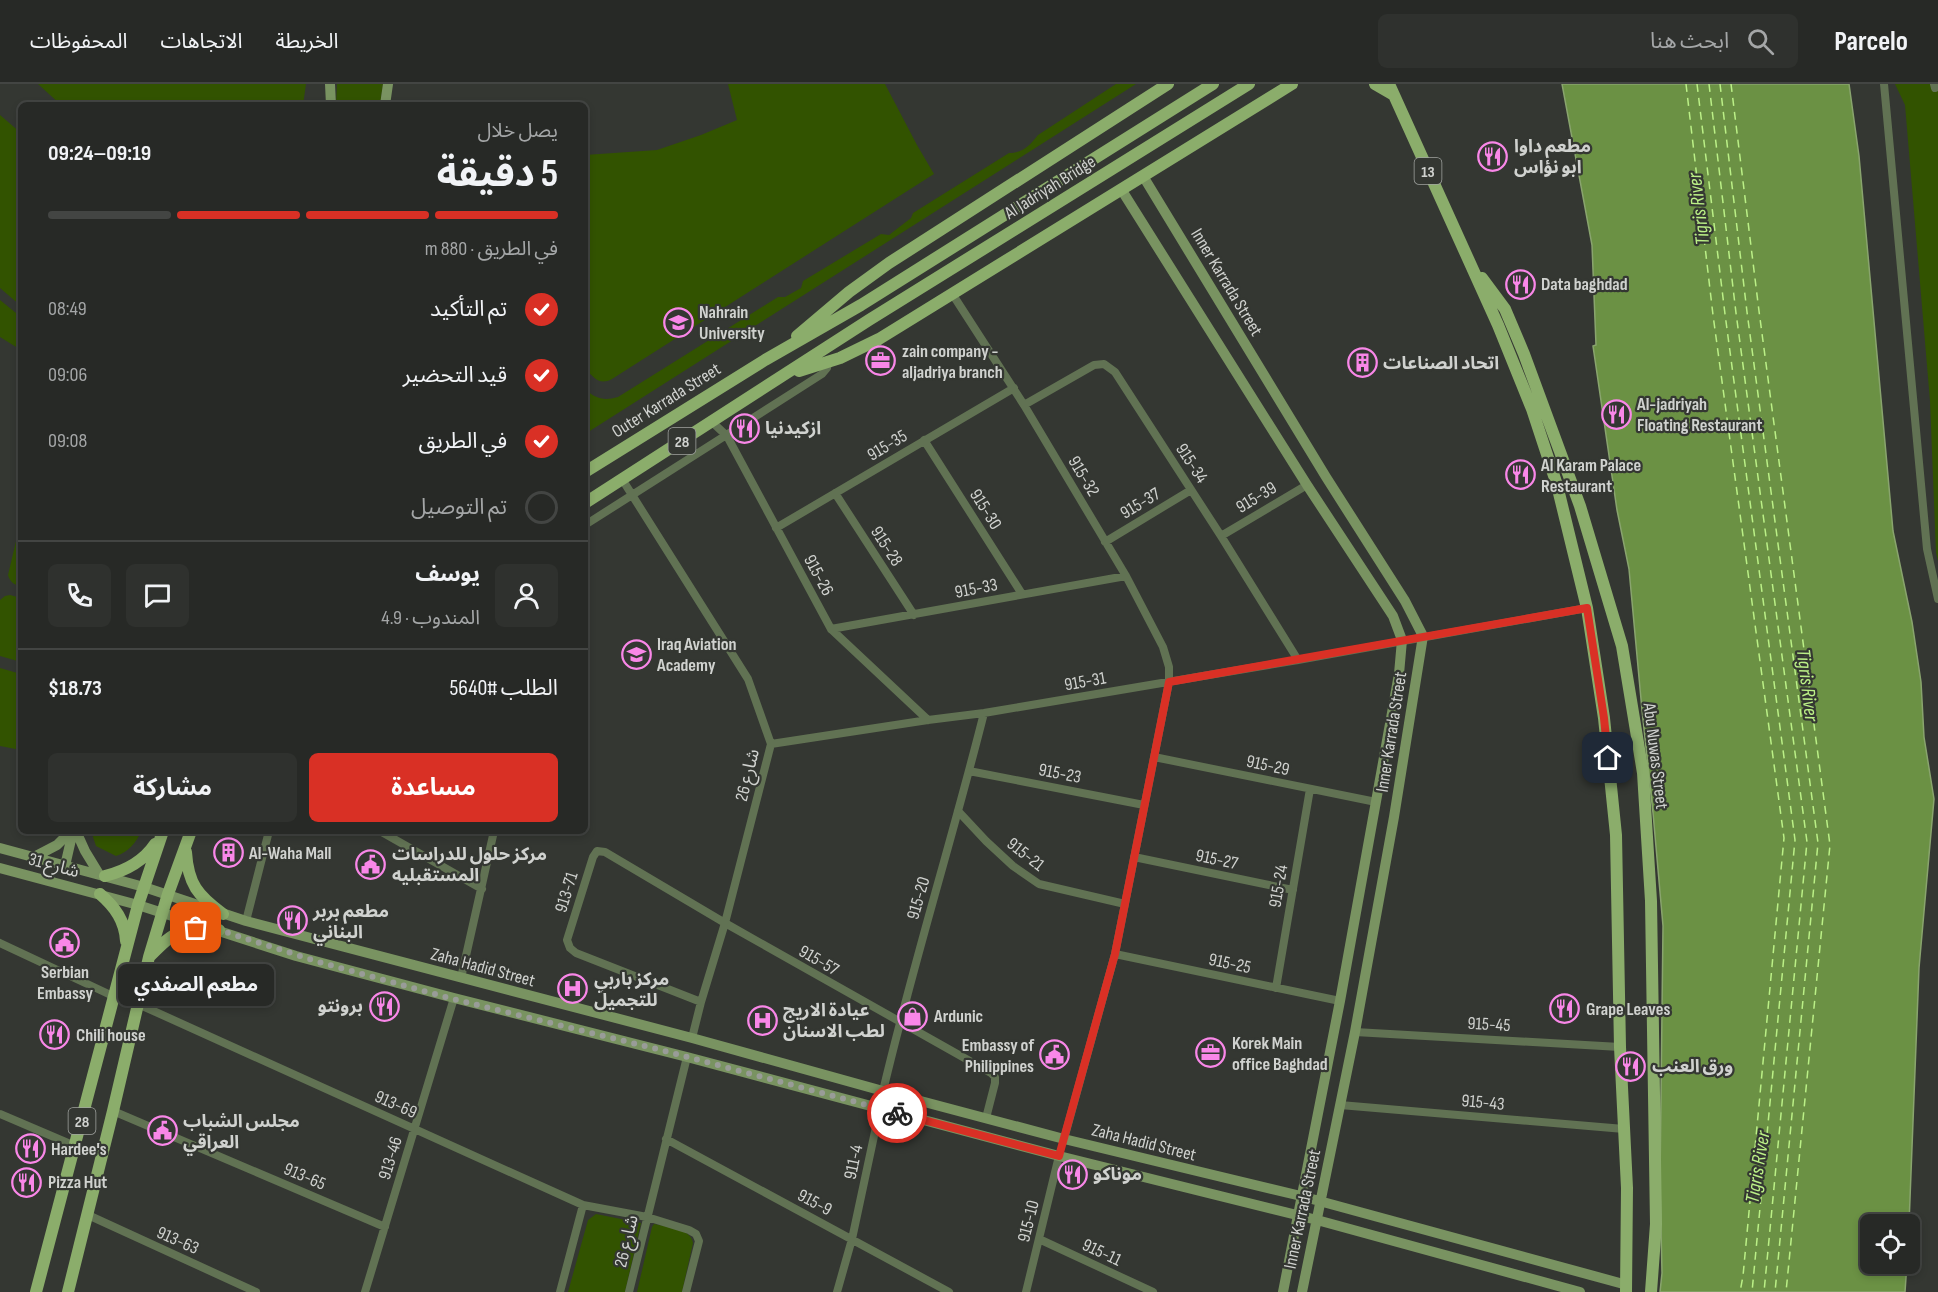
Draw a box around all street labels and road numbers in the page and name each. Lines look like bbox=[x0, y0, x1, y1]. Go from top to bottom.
street label: Al Jadriyah Bridge bbox=[1000, 151, 1100, 224]
road number: 13 bbox=[1414, 158, 1442, 184]
street label: Inner Karrada Street bbox=[1186, 225, 1267, 340]
street label: Outer Karrada Street bbox=[608, 358, 725, 442]
street label: 915-35 bbox=[863, 425, 911, 465]
road number: 28 bbox=[668, 428, 696, 454]
street label: 915-34 bbox=[1171, 439, 1212, 488]
street label: 915-32 bbox=[1063, 452, 1104, 500]
street label: 915-39 bbox=[1232, 477, 1280, 518]
street label: 915-37 bbox=[1116, 483, 1165, 523]
street label: 915-30 bbox=[965, 485, 1006, 533]
street label: 915-28 bbox=[866, 522, 907, 570]
street label: 915-26 bbox=[799, 551, 838, 599]
street label: 915-33 bbox=[953, 574, 999, 603]
street label: 915-31 bbox=[1063, 667, 1108, 695]
street label: Inner Karrada Street bbox=[1372, 670, 1411, 794]
street label: Abu Nuwas Street bbox=[1638, 701, 1672, 811]
street label: شارع 26 bbox=[731, 747, 767, 804]
street label: 915-29 bbox=[1244, 751, 1291, 780]
street label: 915-23 bbox=[1037, 759, 1083, 788]
street label: 915-21 bbox=[1003, 833, 1049, 876]
street label: 915-27 bbox=[1194, 845, 1241, 874]
street label: شارع 31 bbox=[25, 849, 82, 885]
street label: 915-24 bbox=[1264, 863, 1293, 909]
street label: 913-71 bbox=[550, 869, 583, 915]
street label: 915-20 bbox=[902, 874, 935, 922]
street label: 915-57 bbox=[795, 941, 843, 981]
street label: Zaha Hadid Street bbox=[428, 943, 538, 992]
street label: 915-25 bbox=[1207, 949, 1253, 978]
street label: 915-45 bbox=[1467, 1013, 1511, 1036]
street label: 913-69 bbox=[371, 1086, 420, 1123]
street label: 915-43 bbox=[1460, 1090, 1505, 1115]
road number: 28 bbox=[68, 1108, 96, 1134]
street label: Zaha Hadid Street bbox=[1089, 1119, 1199, 1166]
street label: 913-46 bbox=[374, 1134, 407, 1182]
street label: 911-4 bbox=[840, 1142, 867, 1181]
street label: Inner Karrada Street bbox=[1280, 1147, 1325, 1271]
street label: 913-65 bbox=[281, 1158, 329, 1195]
street label: 915-9 bbox=[794, 1185, 836, 1220]
street label: 915-10 bbox=[1013, 1198, 1044, 1244]
street label: شارع 26 bbox=[610, 1213, 646, 1270]
street label: 913-63 bbox=[153, 1222, 202, 1259]
street label: 915-11 bbox=[1079, 1234, 1125, 1271]

